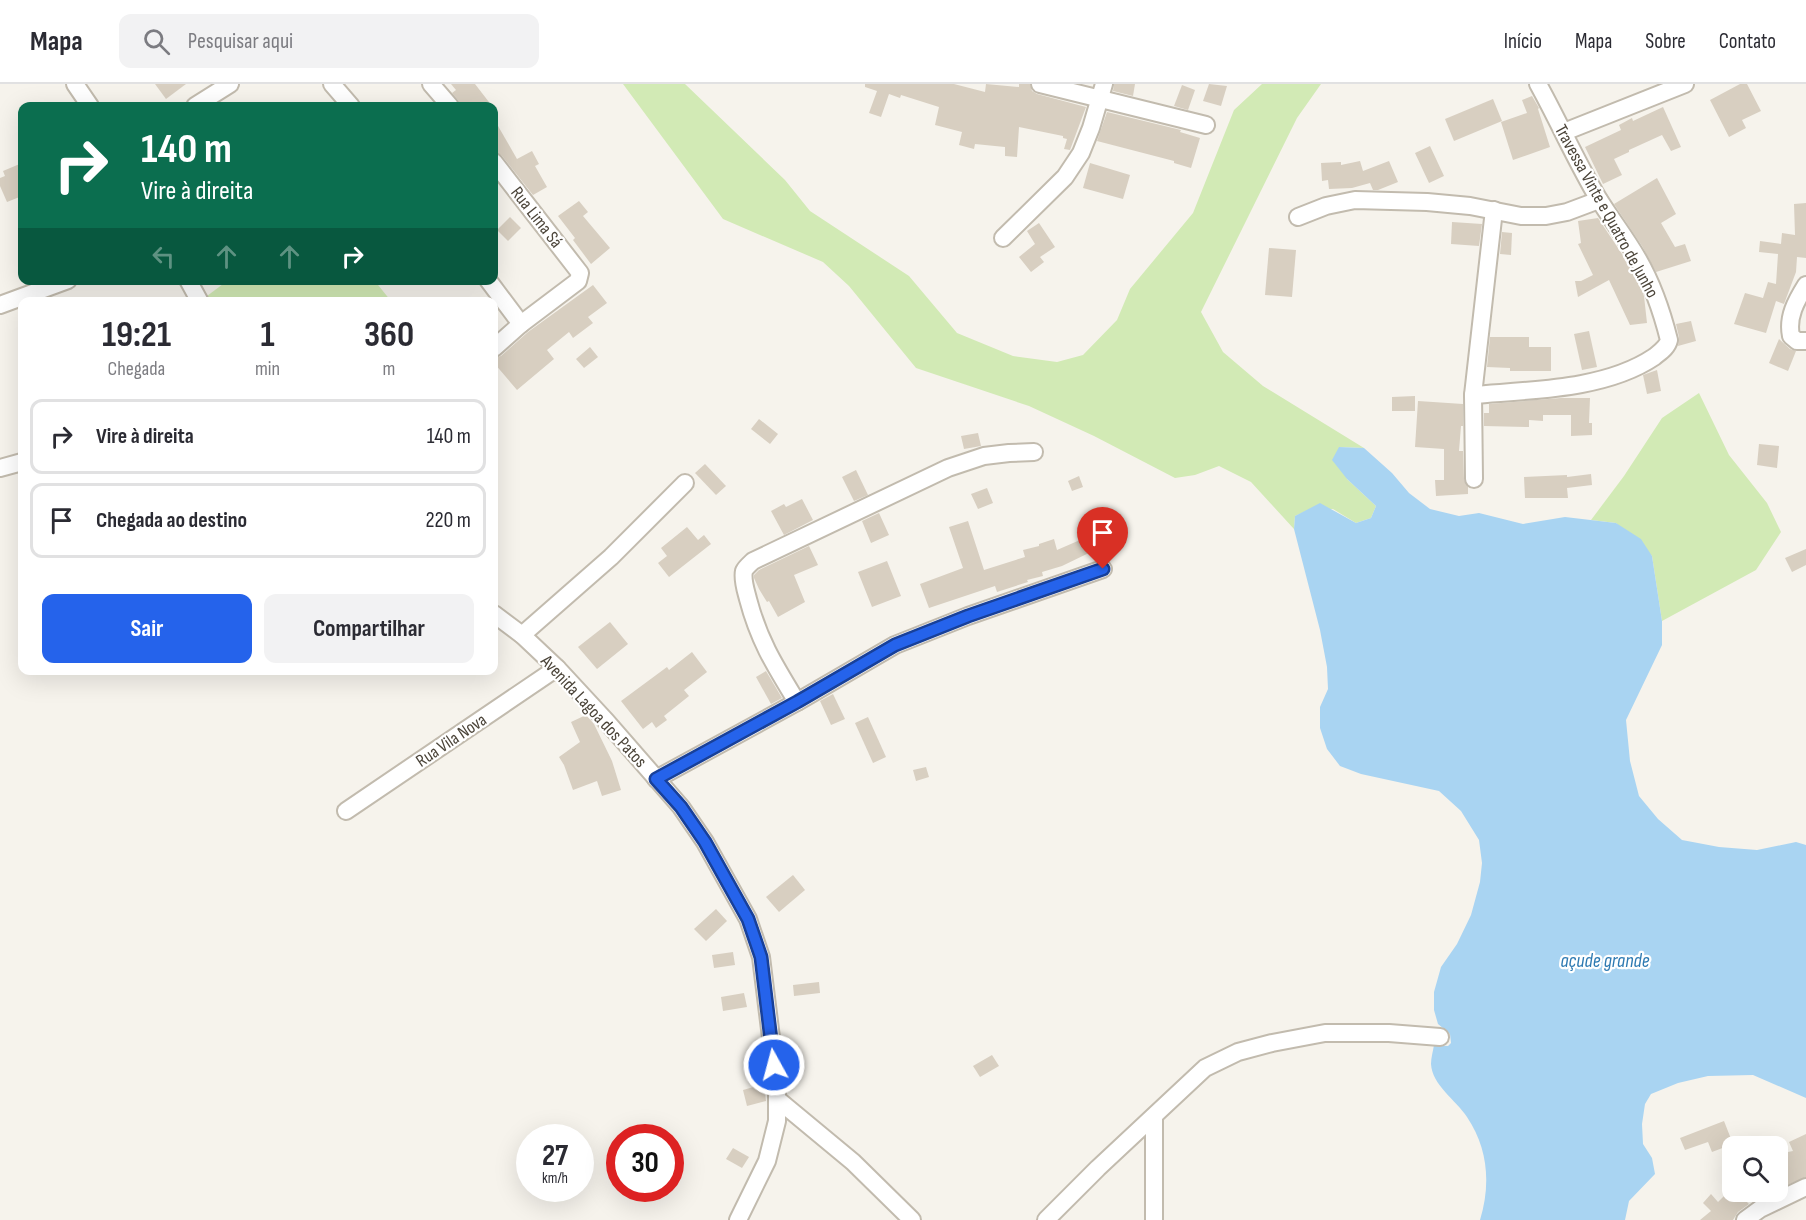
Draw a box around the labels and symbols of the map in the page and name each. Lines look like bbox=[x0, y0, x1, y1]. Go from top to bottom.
street label: Travessa Vinte e Quatro de Junho bbox=[1550, 121, 1663, 301]
street label: Rua Lima Sá bbox=[506, 183, 567, 252]
pin bbox=[1077, 507, 1128, 569]
street label: Avenida Lagoa dos Patos bbox=[536, 650, 651, 772]
street label: Rua Vila Nova bbox=[412, 709, 491, 772]
water label: açude grande bbox=[1560, 949, 1650, 973]
position arrow bbox=[742, 1033, 806, 1097]
speed limit sign: 30 bbox=[606, 1124, 684, 1202]

